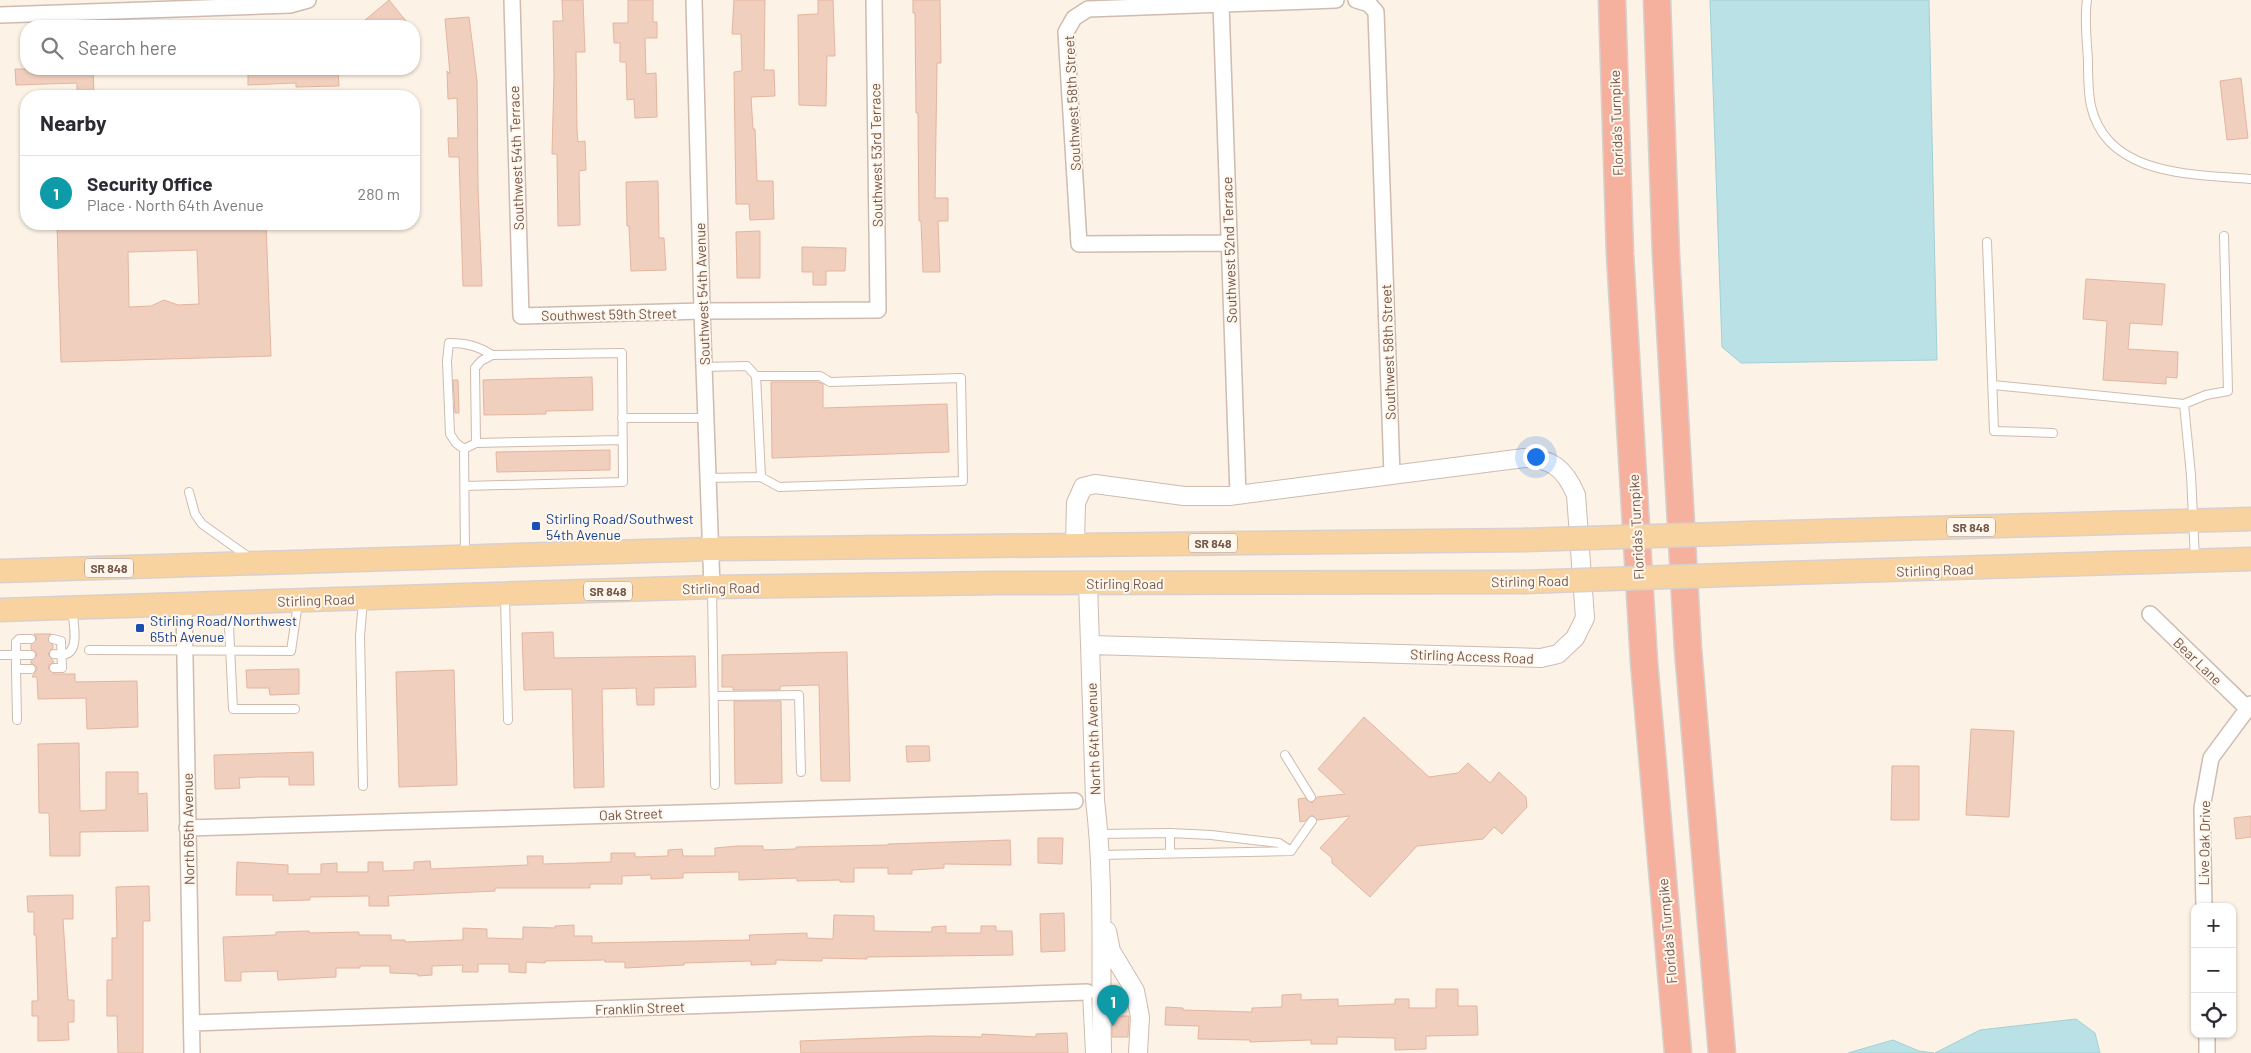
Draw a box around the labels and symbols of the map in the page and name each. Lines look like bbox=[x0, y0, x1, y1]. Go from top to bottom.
street label: Southwest 58th Street bbox=[1060, 35, 1084, 171]
street label: Florida's Turnpike bbox=[1606, 70, 1626, 176]
street label: Southwest 53rd Terrace bbox=[866, 83, 886, 227]
street label: Southwest 54th Terrace bbox=[505, 86, 527, 230]
street label: Southwest 52nd Terrace bbox=[1218, 176, 1240, 324]
street label: Southwest 54th Avenue bbox=[691, 223, 713, 365]
street label: Southwest 58th Street bbox=[1377, 284, 1399, 420]
street label: Southwest 59th Street bbox=[541, 304, 677, 324]
your location bbox=[1523, 444, 1549, 470]
street label: Florida's Turnpike bbox=[1625, 474, 1647, 580]
place label: Stirling Road/Southwest 54th Avenue bbox=[546, 510, 694, 543]
road number: SR 848 bbox=[1947, 518, 1995, 536]
marker: Stirling Road/Southwest 54th Avenue bbox=[530, 520, 542, 532]
road number: SR 848 bbox=[1189, 534, 1237, 552]
road number: SR 848 bbox=[85, 558, 133, 578]
street label: Stirling Road bbox=[1896, 560, 1974, 580]
street label: Stirling Road bbox=[1491, 572, 1569, 590]
street label: Stirling Road bbox=[1086, 575, 1164, 592]
street label: Stirling Road bbox=[682, 579, 760, 597]
road number: SR 848 bbox=[584, 582, 632, 600]
street label: Stirling Road bbox=[277, 590, 355, 610]
place label: Stirling Road/Northwest 65th Avenue bbox=[150, 612, 297, 645]
marker: Stirling Road/Northwest 65th Avenue bbox=[134, 622, 146, 634]
street label: Bear Lane bbox=[2170, 634, 2226, 688]
street label: Stirling Access Road bbox=[1410, 645, 1534, 667]
street label: North 64th Avenue bbox=[1083, 682, 1103, 796]
street label: North 65th Avenue bbox=[179, 773, 197, 885]
street label: Live Oak Drive bbox=[2195, 800, 2213, 886]
street label: Oak Street bbox=[599, 804, 663, 824]
street label: Florida's Turnpike bbox=[1654, 877, 1680, 985]
pin: 1 bbox=[1097, 985, 1129, 1026]
street label: Franklin Street bbox=[595, 998, 685, 1018]

